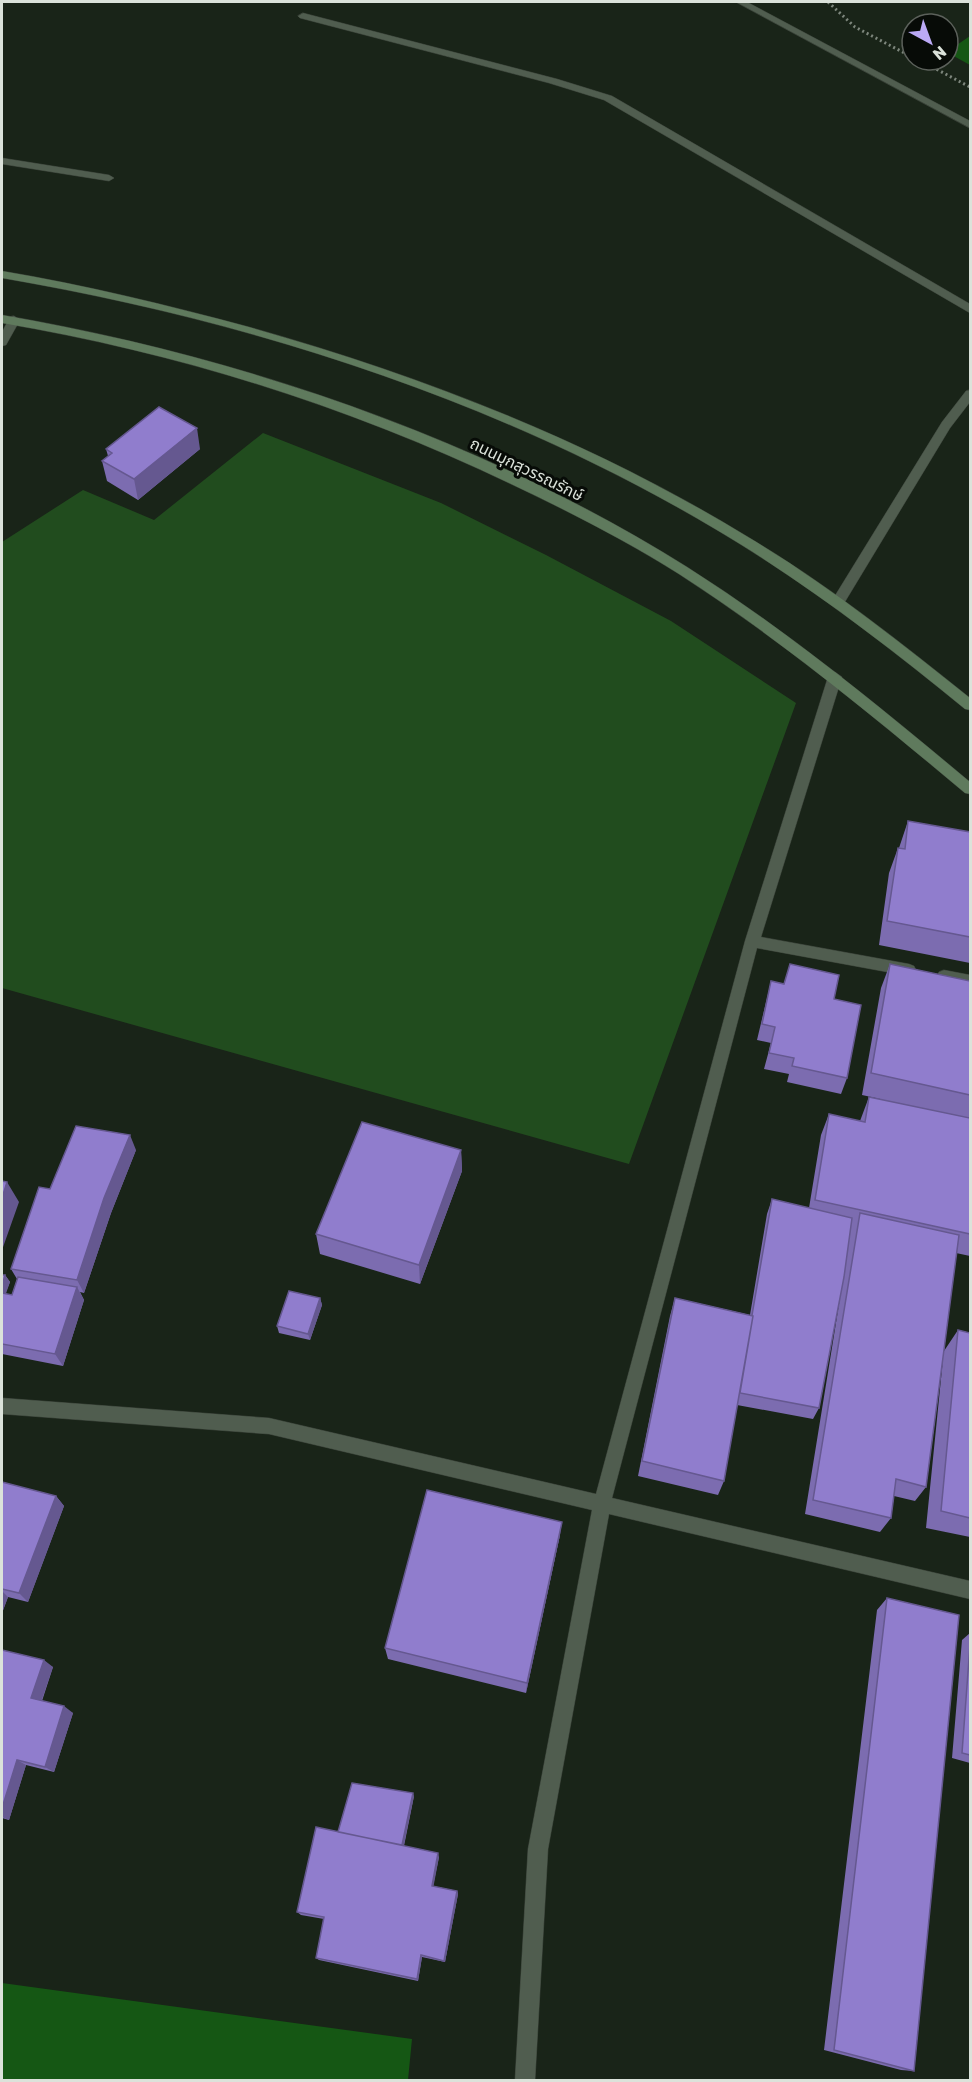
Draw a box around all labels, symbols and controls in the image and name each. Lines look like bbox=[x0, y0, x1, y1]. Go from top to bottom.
north arrow bbox=[900, 12, 960, 72]
text: N bbox=[929, 42, 950, 64]
street label: ถนนมุกสุวรรณรักษ์ bbox=[467, 434, 586, 505]

